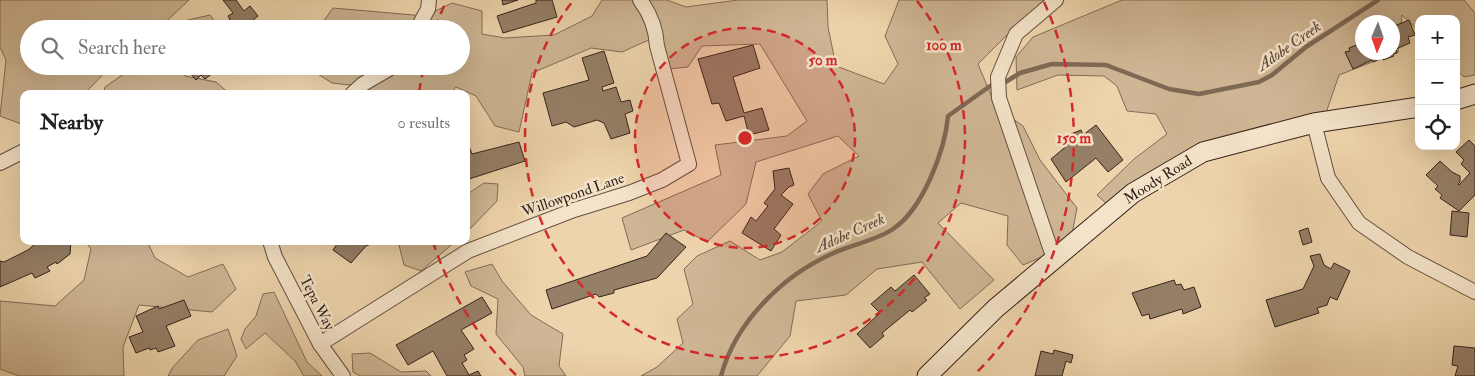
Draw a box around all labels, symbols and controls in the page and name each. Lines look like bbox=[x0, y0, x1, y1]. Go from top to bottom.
north arrow bbox=[1355, 15, 1400, 60]
map controls bbox=[1415, 15, 1460, 150]
button: + bbox=[1415, 15, 1460, 60]
water label: Adobe Creek bbox=[1251, 16, 1325, 77]
search box bbox=[20, 20, 470, 75]
icon: search bbox=[38, 34, 66, 62]
text: Search here bbox=[78, 36, 166, 60]
text: 100 m bbox=[926, 36, 962, 55]
text: 50 m bbox=[809, 51, 838, 70]
button: − bbox=[1415, 60, 1460, 105]
button: locate bbox=[1415, 105, 1460, 150]
text: Nearby bbox=[40, 109, 103, 136]
text: 0 results bbox=[397, 113, 450, 133]
centre of rings bbox=[736, 129, 754, 147]
text: 150 m bbox=[1057, 129, 1091, 148]
street label: Moody Road bbox=[1120, 151, 1196, 209]
street label: Willowpond Lane bbox=[518, 169, 627, 223]
water label: Adobe Creek bbox=[810, 209, 888, 258]
street label: Tepa Way bbox=[294, 272, 339, 334]

